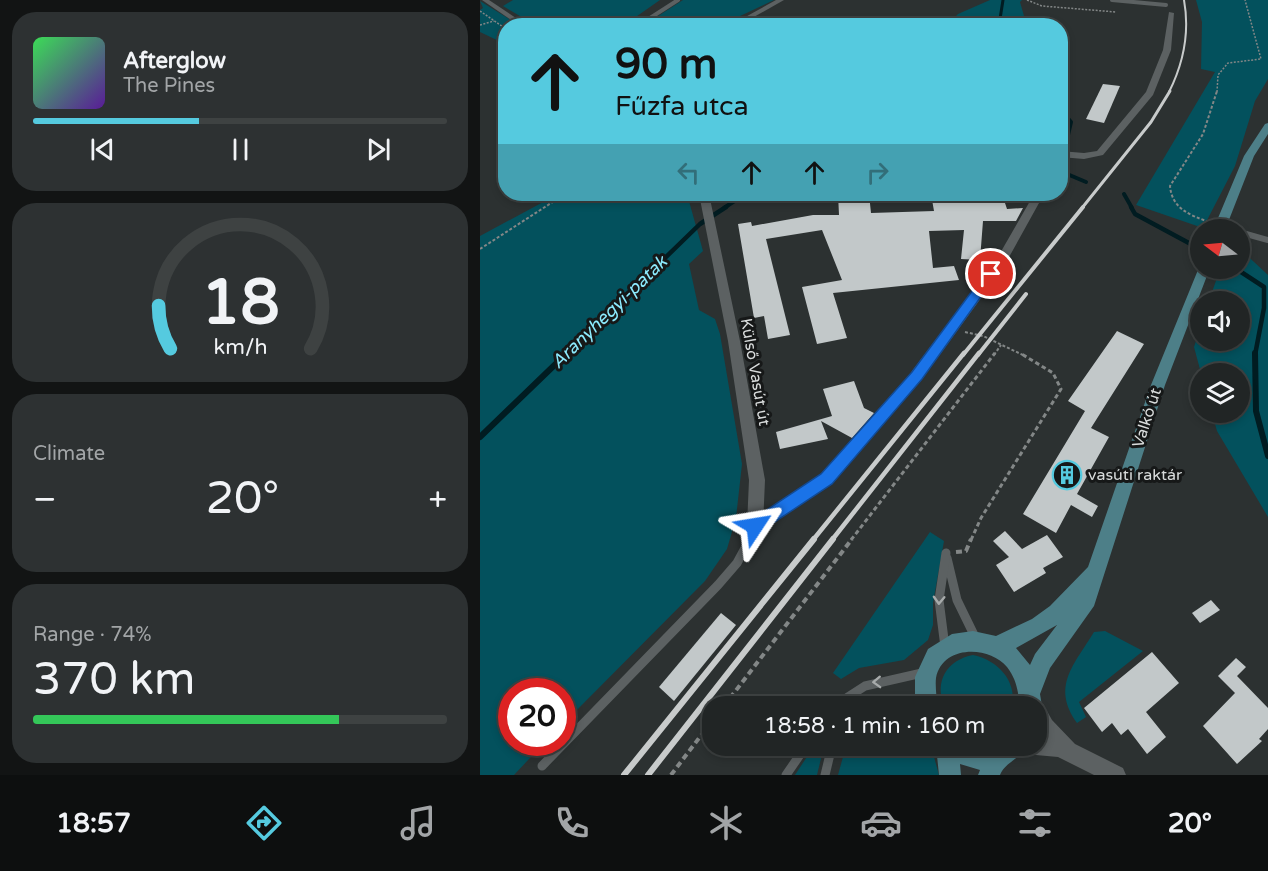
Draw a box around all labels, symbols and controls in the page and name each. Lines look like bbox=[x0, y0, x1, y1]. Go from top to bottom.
text: 90 m bbox=[615, 39, 717, 90]
icon: ahead bbox=[516, 42, 594, 120]
text: Afterglow bbox=[123, 48, 226, 74]
text: The Pines bbox=[123, 74, 215, 98]
text: Fűzfa utca bbox=[615, 90, 749, 123]
icon: previous bbox=[86, 133, 119, 166]
icon: pause bbox=[224, 133, 257, 166]
icon: next bbox=[362, 133, 395, 166]
icon: left bbox=[672, 156, 705, 189]
icon: ahead bbox=[735, 156, 768, 189]
icon: ahead bbox=[798, 156, 831, 189]
icon: right bbox=[861, 156, 894, 189]
north arrow bbox=[1190, 219, 1250, 279]
map controls bbox=[1190, 219, 1250, 423]
pin bbox=[965, 248, 1016, 299]
water label: Aranyhegyi-patak bbox=[546, 250, 672, 373]
icon: arrive bbox=[974, 257, 1007, 290]
text: 18 bbox=[201, 266, 279, 341]
button: sound bbox=[1190, 291, 1250, 351]
street label: Külső Vasút út bbox=[736, 317, 774, 427]
text: km/h bbox=[213, 335, 267, 361]
button: layers bbox=[1190, 363, 1250, 423]
street label: Valkó út bbox=[1128, 386, 1166, 450]
text: Climate bbox=[33, 442, 105, 466]
building icon: vasúti raktár bbox=[1051, 459, 1083, 491]
place label: vasúti raktár bbox=[1088, 465, 1183, 485]
text: 20° bbox=[206, 472, 279, 526]
text: − bbox=[33, 480, 57, 519]
text: + bbox=[428, 480, 447, 519]
position arrow bbox=[723, 494, 787, 558]
one-way arrow bbox=[933, 596, 945, 605]
text: Range · 74% bbox=[33, 623, 152, 647]
text: 370 km bbox=[33, 653, 195, 707]
one-way arrow bbox=[873, 676, 882, 689]
speed limit sign: 20 bbox=[498, 678, 576, 756]
text: 18:58 · 1 min · 160 m bbox=[764, 713, 985, 739]
icon: directions bbox=[243, 802, 285, 844]
icon: music bbox=[397, 802, 439, 844]
icon: phone bbox=[551, 802, 593, 844]
icon: climate bbox=[705, 802, 747, 844]
icon: car bbox=[860, 802, 902, 844]
icon: filters bbox=[1014, 802, 1056, 844]
text: 18:57 bbox=[56, 807, 131, 840]
text: 20° bbox=[1168, 807, 1212, 840]

